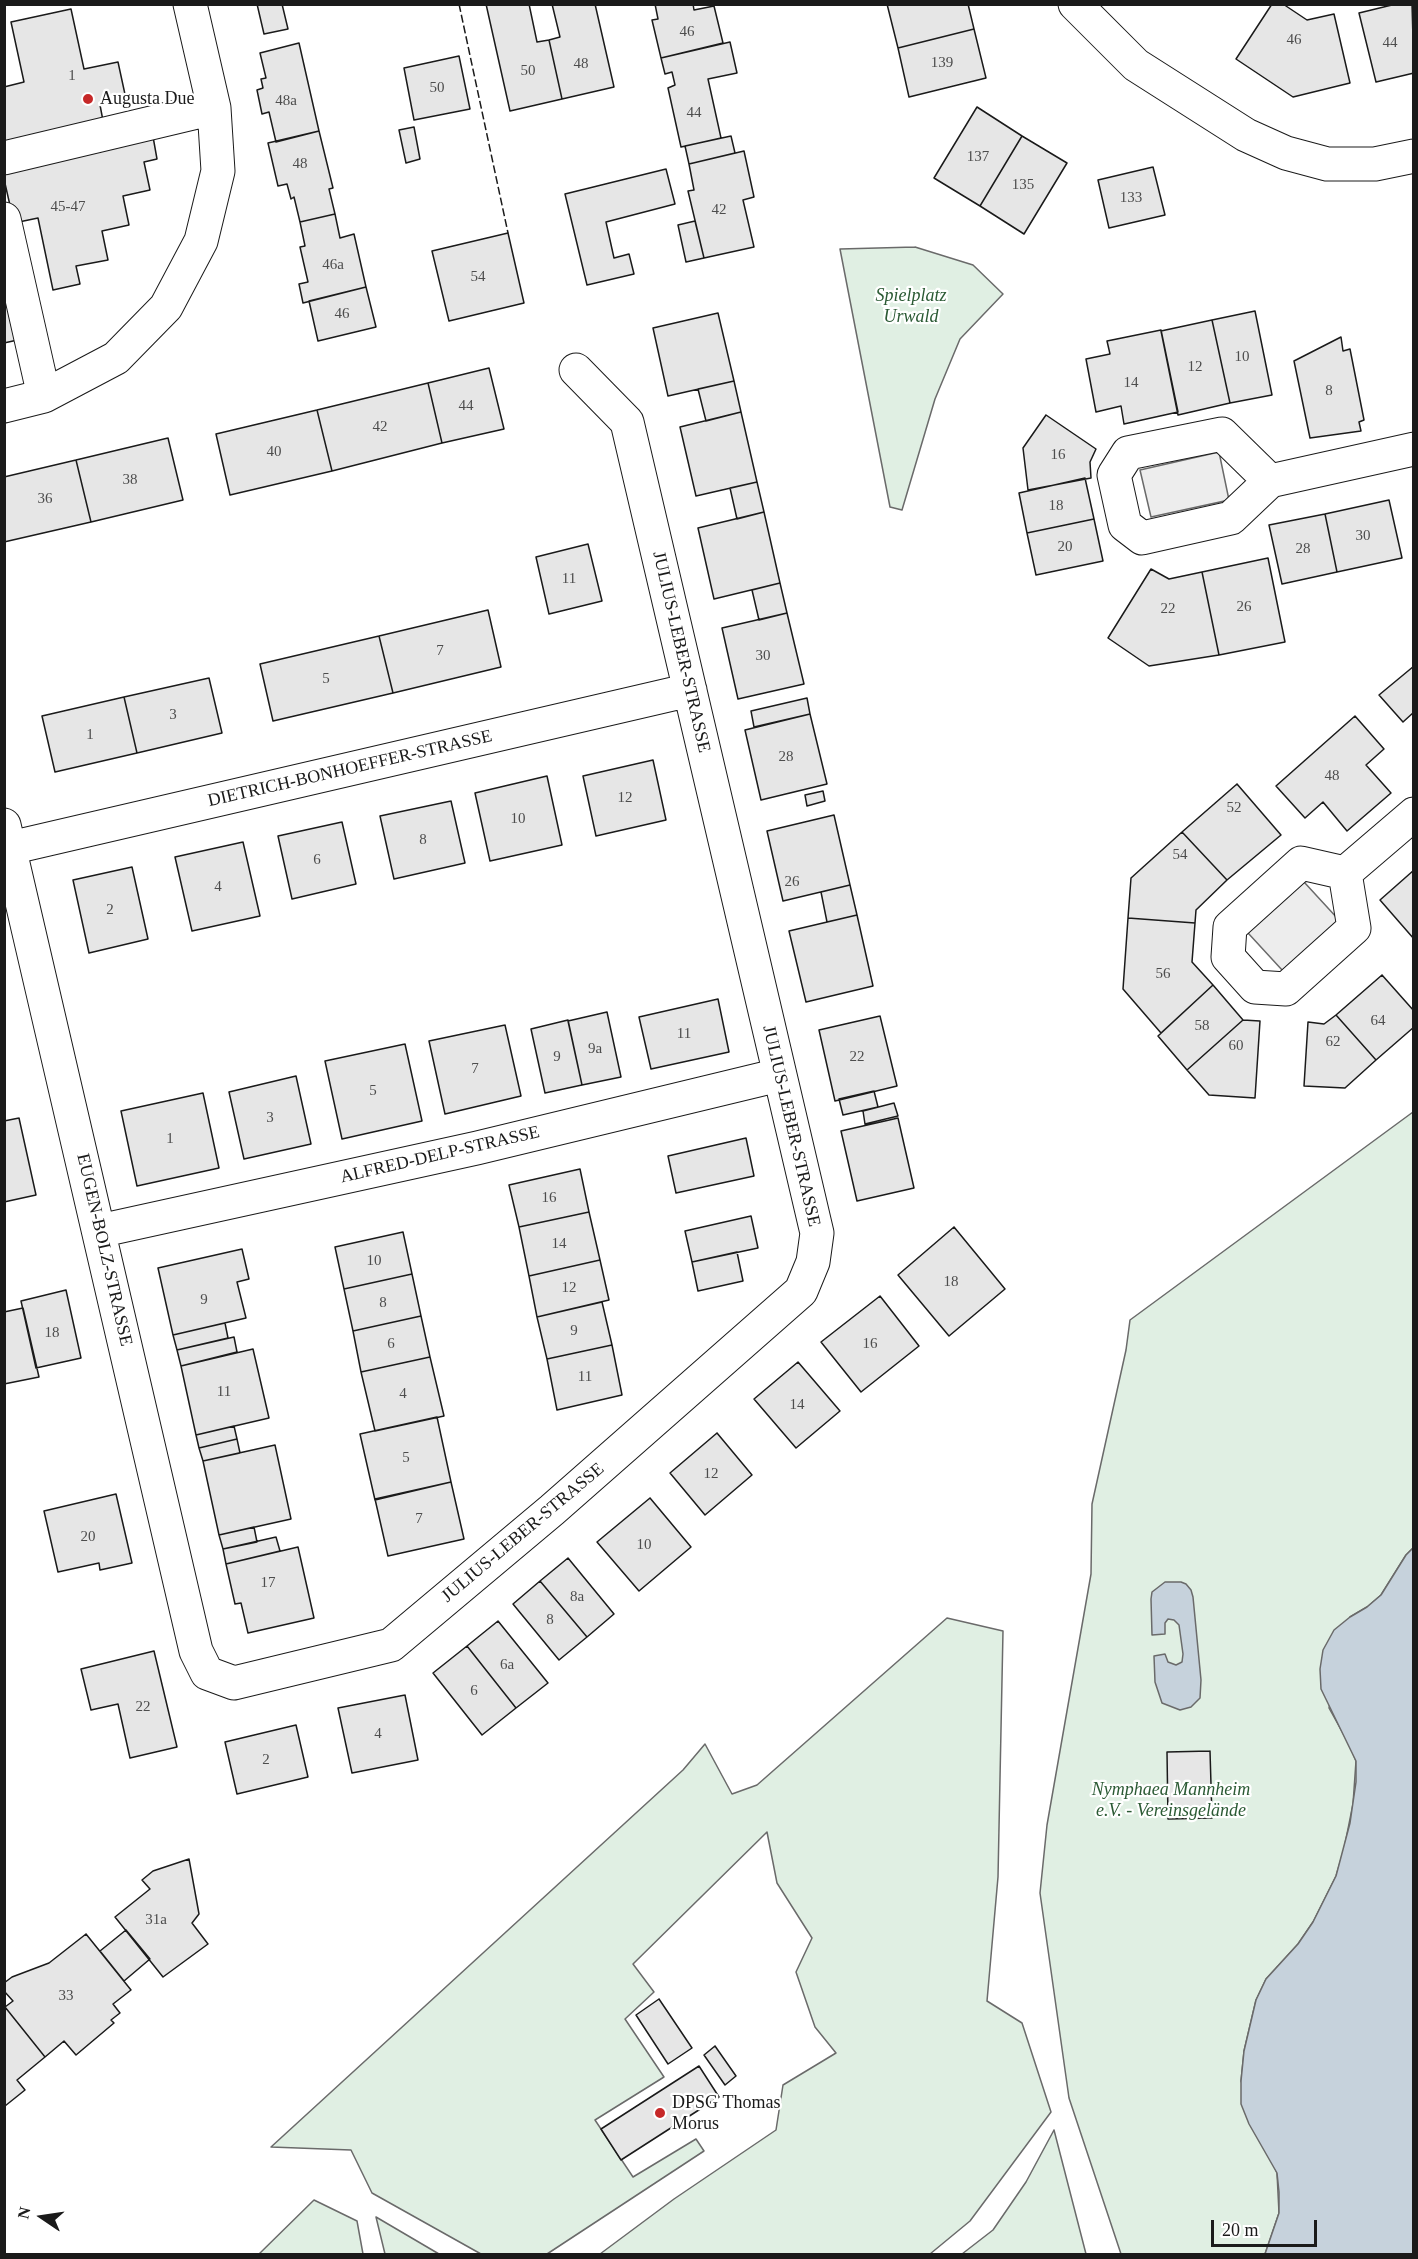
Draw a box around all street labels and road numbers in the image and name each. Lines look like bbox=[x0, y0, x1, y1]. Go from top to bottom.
street label: JULIUS-LEBER-STRASSE bbox=[647, 549, 715, 755]
street label: DIETRICH-BONHOEFFER-STRASSE bbox=[206, 726, 494, 812]
street label: JULIUS-LEBER-STRASSE bbox=[757, 1023, 825, 1229]
street label: ALFRED-DELP-STRASSE bbox=[338, 1122, 542, 1188]
street label: EUGEN-BOLZ-STRASSE bbox=[71, 1152, 137, 1348]
street label: JULIUS-LEBER-STRASSE bbox=[437, 1459, 609, 1607]

